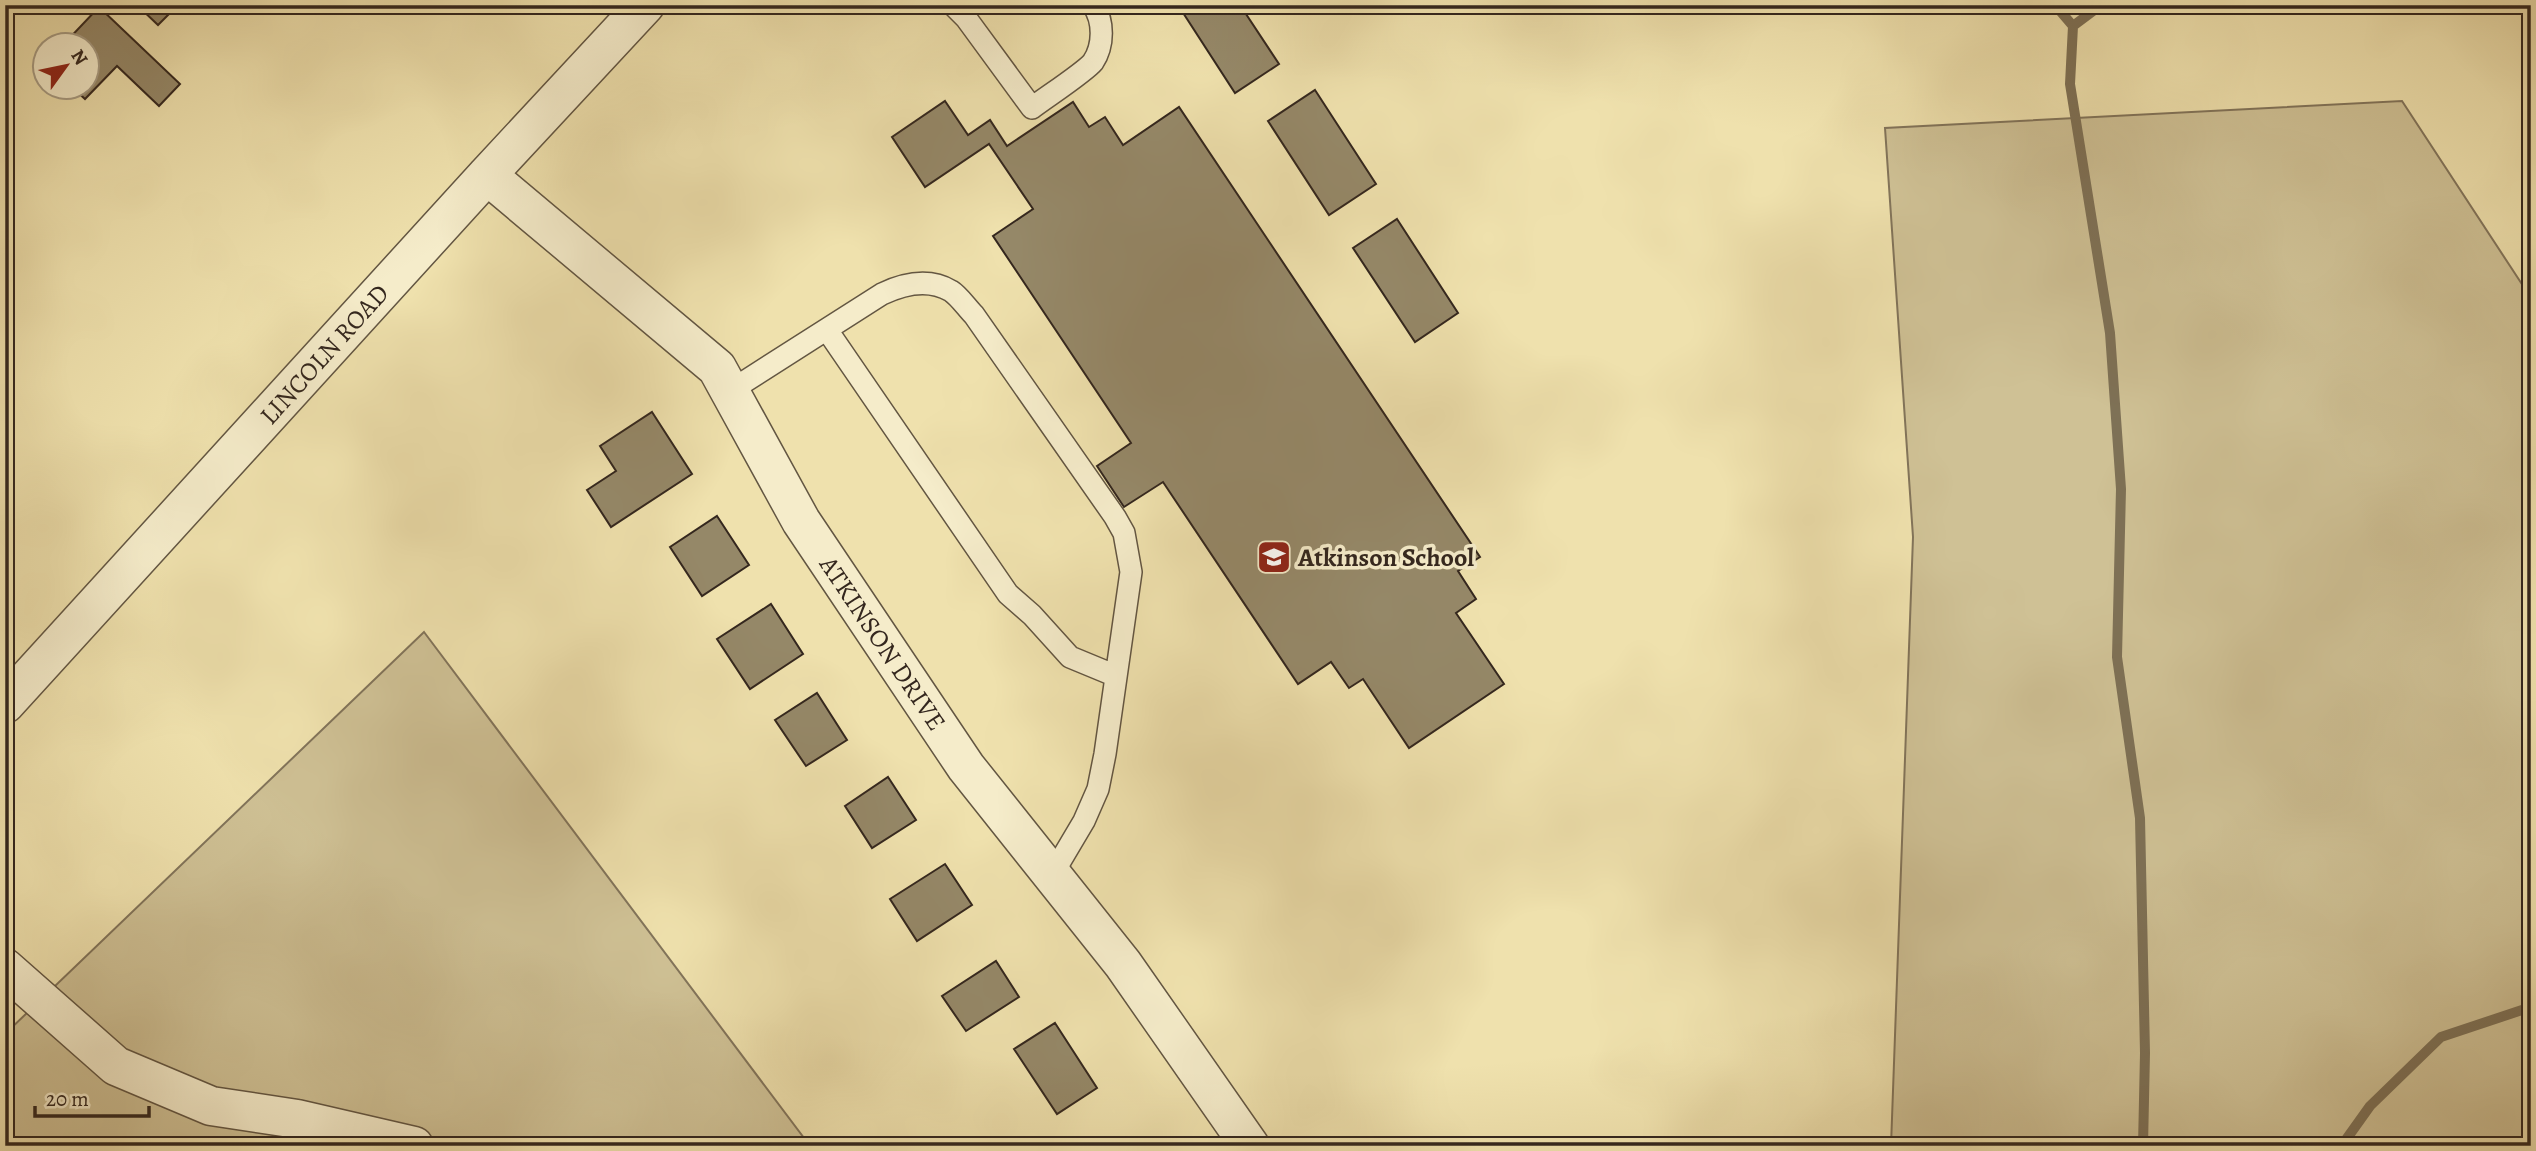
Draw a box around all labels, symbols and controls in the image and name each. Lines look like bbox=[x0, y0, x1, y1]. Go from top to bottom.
north arrow bbox=[32, 32, 102, 102]
text: N bbox=[65, 44, 94, 70]
street label: LINCOLN ROAD bbox=[252, 276, 397, 432]
school or university icon: Atkinson School bbox=[1255, 538, 1293, 576]
place label: Atkinson School bbox=[1297, 540, 1474, 575]
street label: ATKINSON DRIVE bbox=[811, 548, 954, 737]
scale bar bbox=[35, 1074, 149, 1118]
text: 20 m bbox=[46, 1085, 89, 1113]

